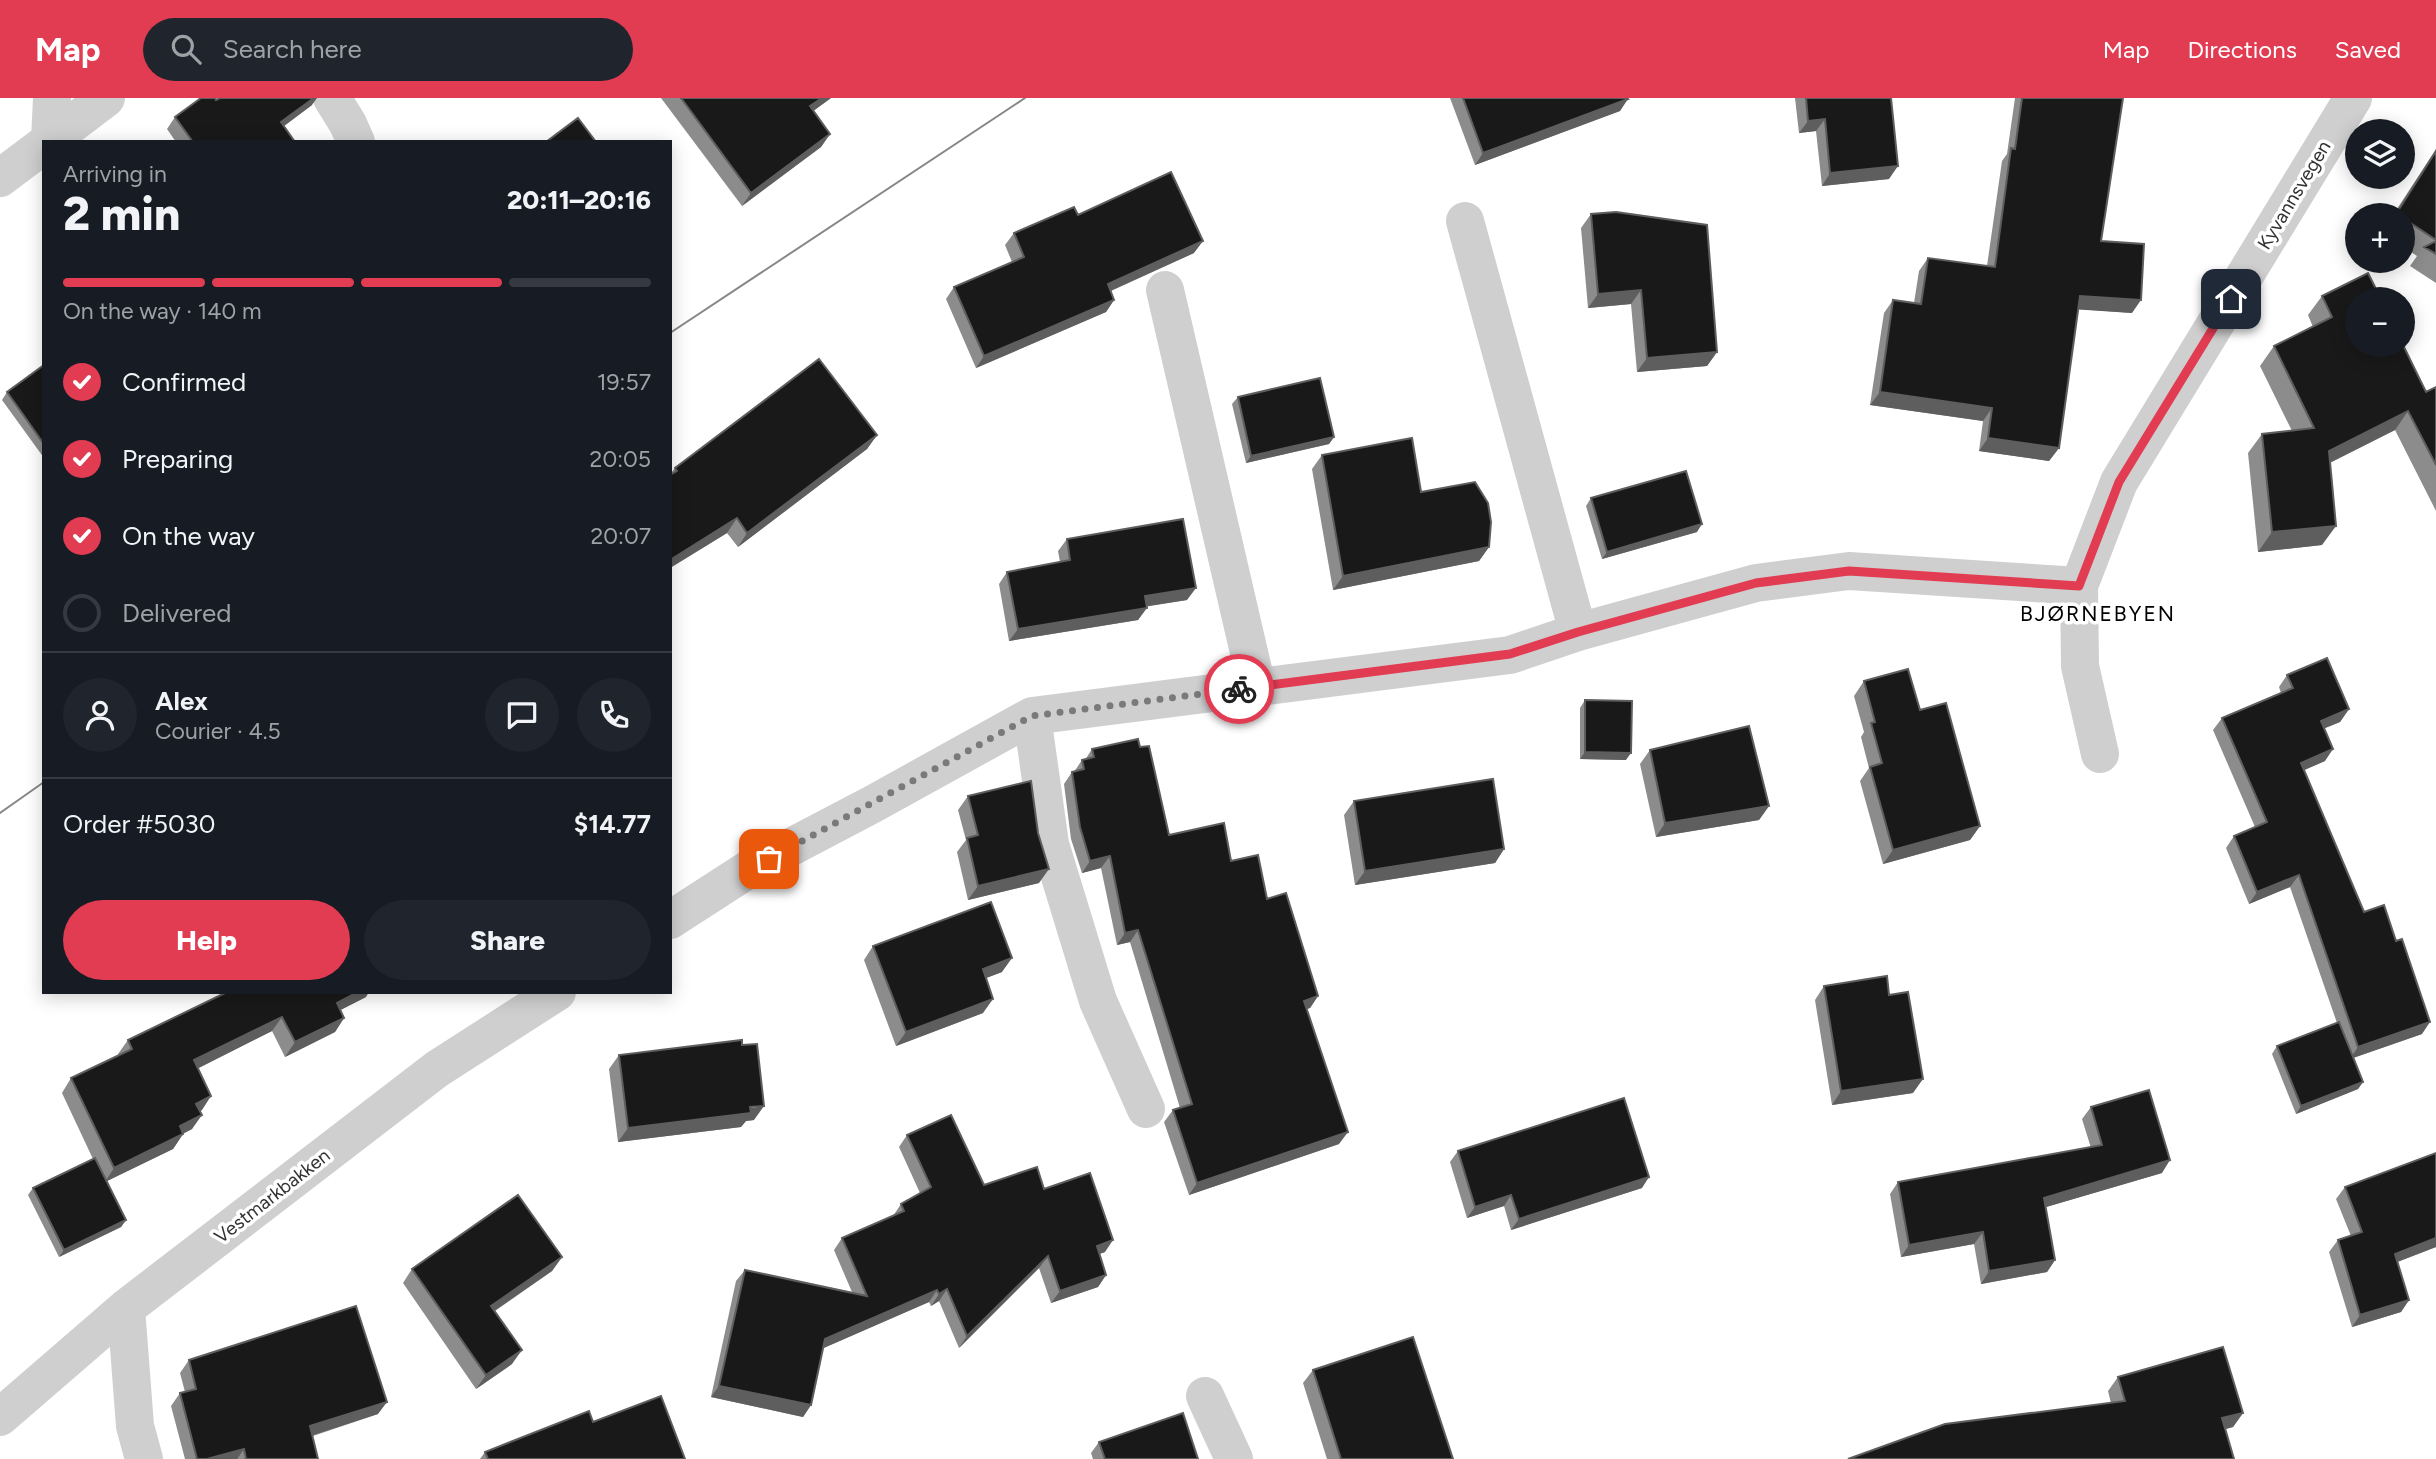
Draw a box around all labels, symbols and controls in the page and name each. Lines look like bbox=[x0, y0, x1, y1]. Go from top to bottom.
search box bbox=[143, 18, 633, 81]
text: Map bbox=[35, 30, 101, 69]
icon: search bbox=[167, 30, 205, 68]
text: Search here bbox=[223, 33, 362, 65]
text: Map bbox=[2103, 35, 2149, 64]
text: Directions bbox=[2187, 35, 2297, 64]
text: Saved bbox=[2335, 35, 2401, 64]
map controls bbox=[2345, 119, 2415, 357]
button: layers bbox=[2345, 119, 2415, 189]
street label: Kyvannsvegen bbox=[2252, 136, 2336, 254]
text: Arriving in bbox=[63, 160, 167, 188]
text: 20:11–20:16 bbox=[507, 184, 651, 216]
text: 2 min bbox=[63, 186, 180, 242]
button: + bbox=[2345, 203, 2415, 273]
pin bbox=[2201, 269, 2261, 329]
icon: home bbox=[2212, 280, 2250, 318]
button: − bbox=[2345, 287, 2415, 357]
text: On the way · 140 m bbox=[63, 297, 262, 325]
icon: check bbox=[63, 363, 101, 401]
text: Confirmed bbox=[122, 366, 246, 398]
text: 19:57 bbox=[597, 368, 651, 396]
icon: check bbox=[63, 440, 101, 478]
text: Preparing bbox=[122, 443, 233, 475]
text: 20:05 bbox=[590, 445, 651, 473]
icon: check bbox=[63, 517, 101, 555]
text: On the way bbox=[122, 520, 255, 552]
text: 20:07 bbox=[590, 522, 651, 550]
text: Delivered bbox=[122, 597, 231, 629]
district label: BJØRNEBYEN bbox=[2020, 601, 2176, 626]
courier bbox=[1204, 654, 1274, 724]
icon: bike bbox=[1220, 670, 1258, 708]
button: person bbox=[63, 678, 137, 752]
button: chat bbox=[485, 678, 559, 752]
button: phone bbox=[577, 678, 651, 752]
text: Alex bbox=[155, 685, 208, 717]
text: Courier · 4.5 bbox=[155, 717, 281, 745]
text: Order #5030 bbox=[63, 808, 215, 840]
text: $14.77 bbox=[574, 808, 651, 840]
pin bbox=[739, 829, 799, 889]
icon: bag bbox=[750, 840, 788, 878]
button: Help bbox=[63, 900, 350, 980]
button: Share bbox=[364, 900, 651, 980]
street label: Vestmarkbakken bbox=[210, 1144, 334, 1248]

